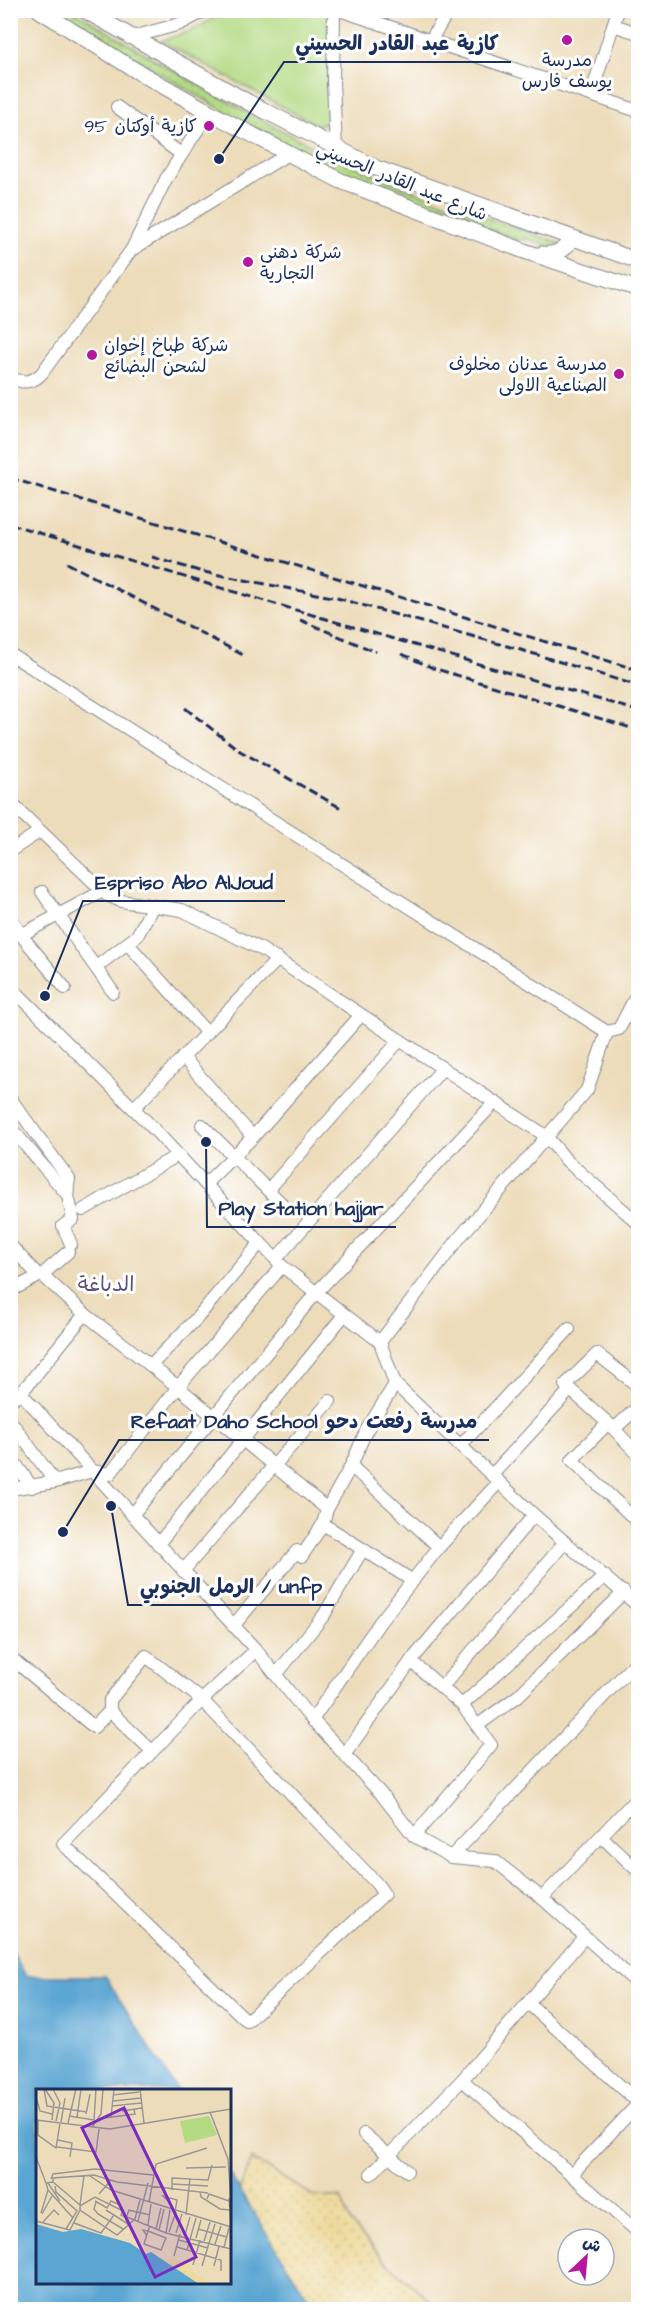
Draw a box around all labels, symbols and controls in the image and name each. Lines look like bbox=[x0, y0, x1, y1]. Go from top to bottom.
callout: كازية عبد القادر الحسيني bbox=[284, 24, 511, 62]
text: كازية عبد القادر الحسيني bbox=[295, 30, 499, 61]
marker: مدرسة يوسف فارس bbox=[560, 33, 574, 47]
place label: مدرسة يوسف فارس bbox=[522, 48, 612, 94]
place label: كازية أوكتان 95 bbox=[84, 114, 197, 139]
marker: كازية أوكتان 95 bbox=[202, 119, 216, 133]
street label: شارع عبد القادر الحسيني bbox=[312, 136, 491, 230]
place label: شركة دهني التجارية bbox=[260, 240, 342, 286]
marker: شركة دهني التجارية bbox=[241, 255, 255, 269]
place label: شركة طباخ إخوان لشحن البضائع bbox=[104, 333, 228, 379]
marker: شركة طباخ إخوان لشحن البضائع bbox=[85, 348, 99, 362]
place label: مدرسة عدنان مخلوف الصناعية الاولى bbox=[449, 352, 607, 398]
marker: مدرسة عدنان مخلوف الصناعية الاولى bbox=[612, 367, 626, 381]
callout: Espriso Abo AlJoud bbox=[83, 863, 285, 901]
text: Espriso Abo AlJoud bbox=[95, 869, 274, 897]
callout: Play Station hajjar bbox=[207, 1189, 396, 1227]
text: Play Station hajjar bbox=[219, 1195, 384, 1224]
district label: الدباغة bbox=[78, 1270, 134, 1299]
callout: Refaat Daho School مدرسة رفعت دحو bbox=[119, 1402, 489, 1440]
text: Refaat Daho School مدرسة رفعت دحو bbox=[131, 1408, 477, 1436]
callout: الرمل الجنوبي / unfp bbox=[128, 1567, 334, 1605]
text: الرمل الجنوبي / unfp bbox=[140, 1573, 323, 1604]
inset map bbox=[36, 2089, 231, 2284]
north arrow bbox=[556, 2227, 616, 2287]
text: ش bbox=[579, 2231, 605, 2258]

